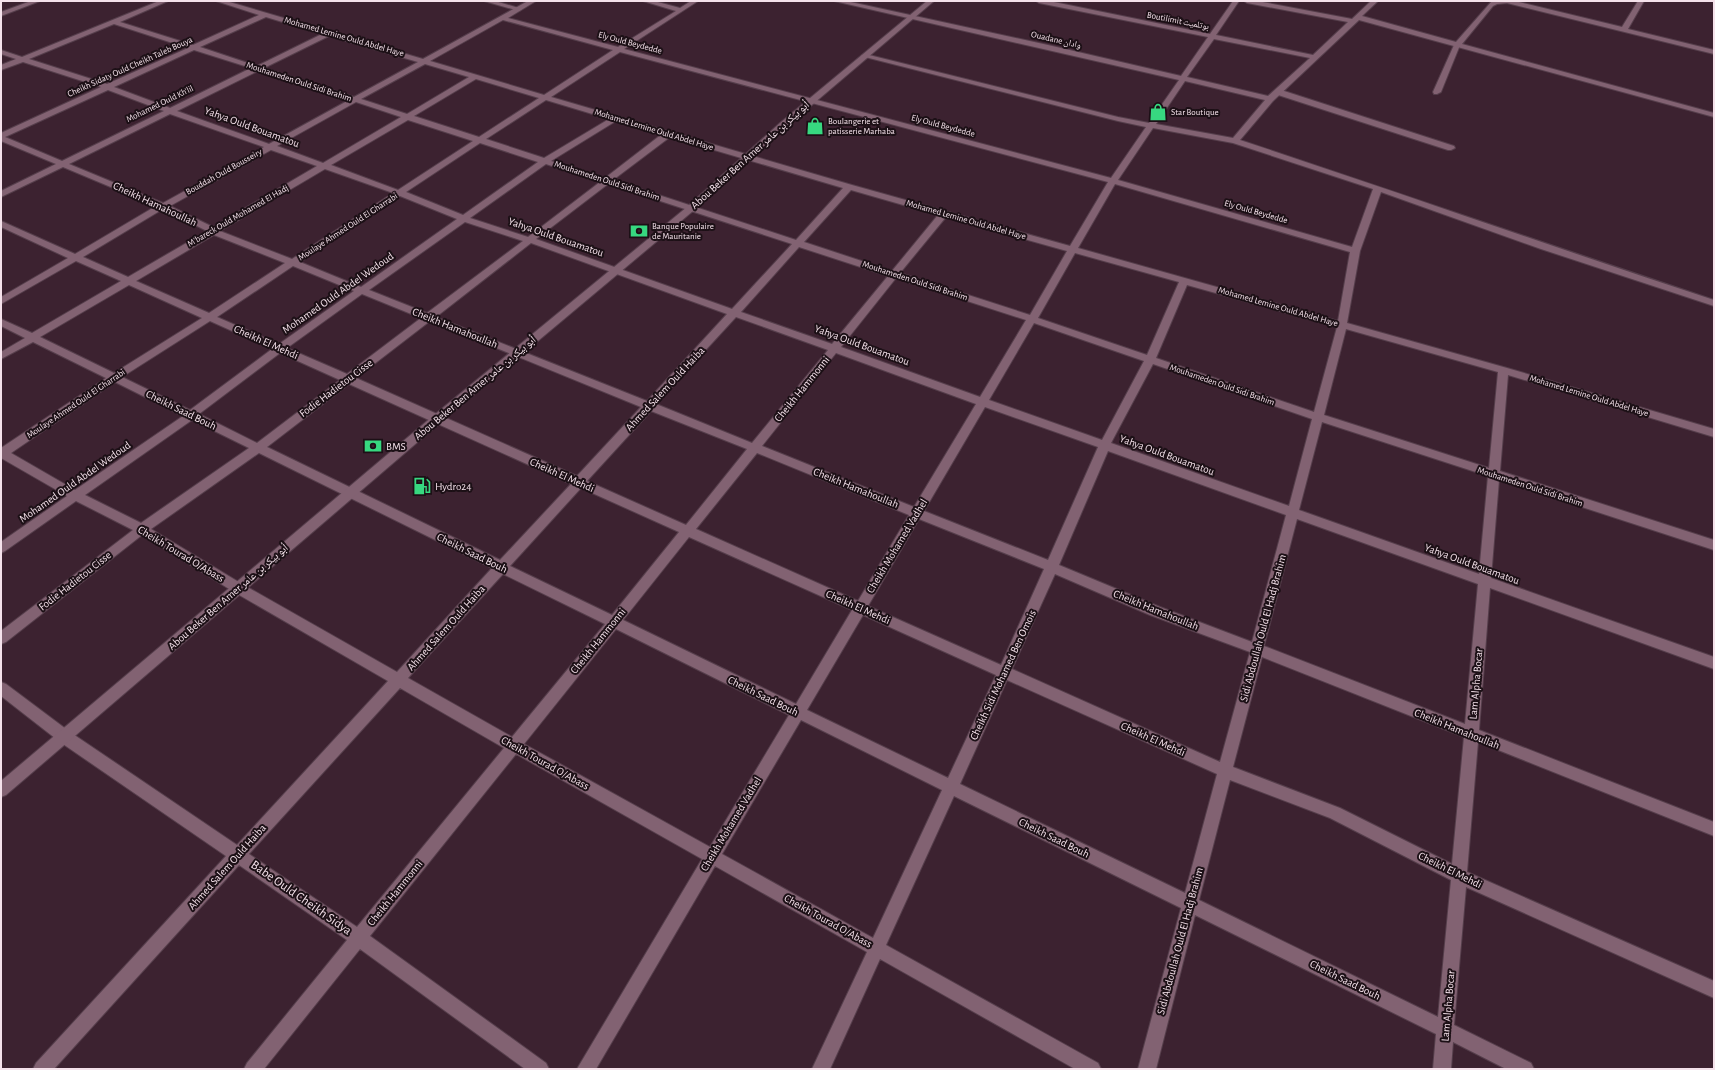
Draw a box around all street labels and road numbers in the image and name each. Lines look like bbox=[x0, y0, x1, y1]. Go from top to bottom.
street label: Boutilimit بوتلميت bbox=[1146, 11, 1210, 32]
street label: Mohamed Lemine Ould Abdel Haye bbox=[283, 16, 405, 58]
street label: Ely Ould Beydedde bbox=[597, 30, 663, 56]
street label: Ouadane وادان bbox=[1030, 30, 1082, 50]
street label: Cheikh Sidaty Ould Cheikh Taleb Bouya bbox=[66, 35, 194, 99]
street label: Mouhameden Ould Sidi Brahim bbox=[245, 61, 353, 103]
street label: Mohamed Ould Kh'lil bbox=[125, 84, 195, 124]
street label: Abou Beker Ben Amer أبو بيكر بن عامر bbox=[688, 98, 812, 212]
street label: Yahya Ould Bouamatou bbox=[203, 105, 301, 149]
street label: Mohamed Lemine Ould Abdel Haye bbox=[593, 108, 715, 152]
street label: Ely Ould Beydedde bbox=[910, 113, 976, 139]
street label: Bouddah Ould Bousseiry bbox=[184, 147, 264, 197]
street label: Mouhameden Ould Sidi Brahim bbox=[553, 160, 661, 202]
street label: Cheikh Hamahoullah bbox=[112, 180, 198, 228]
street label: M'bareck Ould Mohamed El Hadj bbox=[186, 183, 290, 249]
street label: Moulaye Ahmed Ould El Gharrabi bbox=[297, 192, 399, 262]
street label: Mohamed Lemine Ould Abdel Haye bbox=[905, 199, 1027, 241]
street label: Ely Ould Beydedde bbox=[1223, 199, 1289, 225]
street label: Yahya Ould Bouamatou bbox=[507, 216, 605, 259]
street label: Mohamed Ould Abdel Wedoud bbox=[280, 250, 396, 336]
street label: Mouhameden Ould Sidi Brahim bbox=[861, 260, 969, 302]
street label: Mohamed Lemine Ould Abdel Haye bbox=[1217, 286, 1339, 328]
street label: Cheikh Hamahoullah bbox=[411, 306, 499, 350]
street label: Cheikh El Mehdi bbox=[232, 323, 300, 361]
street label: Yahya Ould Bouamatou bbox=[813, 323, 911, 367]
street label: Abou Beker Ben Amer أبو بيكر بن عامر bbox=[411, 333, 538, 443]
street label: Ahmed Salem Ould Haiba bbox=[623, 345, 707, 433]
street label: Cheikh Hammonni bbox=[772, 354, 832, 424]
street label: Fodie Hadietou Cisse bbox=[297, 357, 375, 419]
street label: Mouhameden Ould Sidi Brahim bbox=[1168, 363, 1276, 407]
street label: Moulaye Ahmed Ould El Gharrabi bbox=[25, 368, 127, 440]
street label: Mohamed Lemine Ould Abdel Haye bbox=[1528, 374, 1650, 418]
street label: Cheikh Saad Bouh bbox=[144, 388, 218, 432]
street label: Yahya Ould Bouamatou bbox=[1118, 433, 1216, 477]
street label: Mohamed Ould Abdel Wedoud bbox=[17, 439, 133, 525]
street label: Cheikh El Mehdi bbox=[528, 456, 596, 494]
street label: Cheikh Hamahoullah bbox=[812, 466, 900, 510]
street label: Mouhameden Ould Sidi Brahim bbox=[1476, 466, 1584, 508]
street label: Cheikh Mohamed Vadhel bbox=[865, 497, 929, 595]
street label: Cheikh Tourad O/Abass bbox=[136, 524, 226, 584]
street label: Cheikh Saad Bouh bbox=[435, 531, 509, 575]
street label: Abou Beker Ben Amer أبو بيكر بن عامر bbox=[165, 541, 291, 653]
street label: Yahya Ould Bouamatou bbox=[1423, 542, 1521, 586]
street label: Fodie Hadietou Cisse bbox=[37, 549, 113, 613]
street label: Sidi Abdoullah Ould El Hadj Brahim bbox=[1238, 553, 1288, 703]
street label: Ahmed Salem Ould Haiba bbox=[405, 583, 487, 673]
street label: Cheikh El Mehdi bbox=[824, 588, 892, 626]
street label: Cheikh Hamahoullah bbox=[1112, 588, 1200, 632]
street label: Cheikh Hammonni bbox=[568, 606, 628, 676]
street label: Cheikh Sidi Mohamed Ben Omois bbox=[968, 608, 1038, 742]
street label: Lam Alpha Bocar bbox=[1467, 648, 1485, 720]
street label: Cheikh Saad Bouh bbox=[726, 674, 800, 718]
street label: Cheikh Hamahoullah bbox=[1413, 707, 1501, 751]
street label: Cheikh El Mehdi bbox=[1119, 720, 1187, 758]
street label: Cheikh Tourad O/Abass bbox=[499, 734, 591, 792]
street label: Cheikh Mohamed Vadhel bbox=[699, 775, 763, 873]
street label: Cheikh Saad Bouh bbox=[1017, 816, 1091, 860]
street label: Ahmed Salem Ould Haiba bbox=[186, 822, 268, 912]
street label: Cheikh El Mehdi bbox=[1417, 850, 1483, 890]
street label: Babe Ould Cheikh Sidya bbox=[248, 858, 354, 938]
street label: Cheikh Hammonni bbox=[365, 858, 425, 928]
street label: Sidi Abdoullah Ould El Hadj Brahim bbox=[1155, 866, 1205, 1016]
street label: Cheikh Tourad O/Abass bbox=[782, 892, 874, 950]
street label: Cheikh Saad Bouh bbox=[1308, 958, 1382, 1002]
street label: Lam Alpha Bocar bbox=[1439, 970, 1457, 1042]

